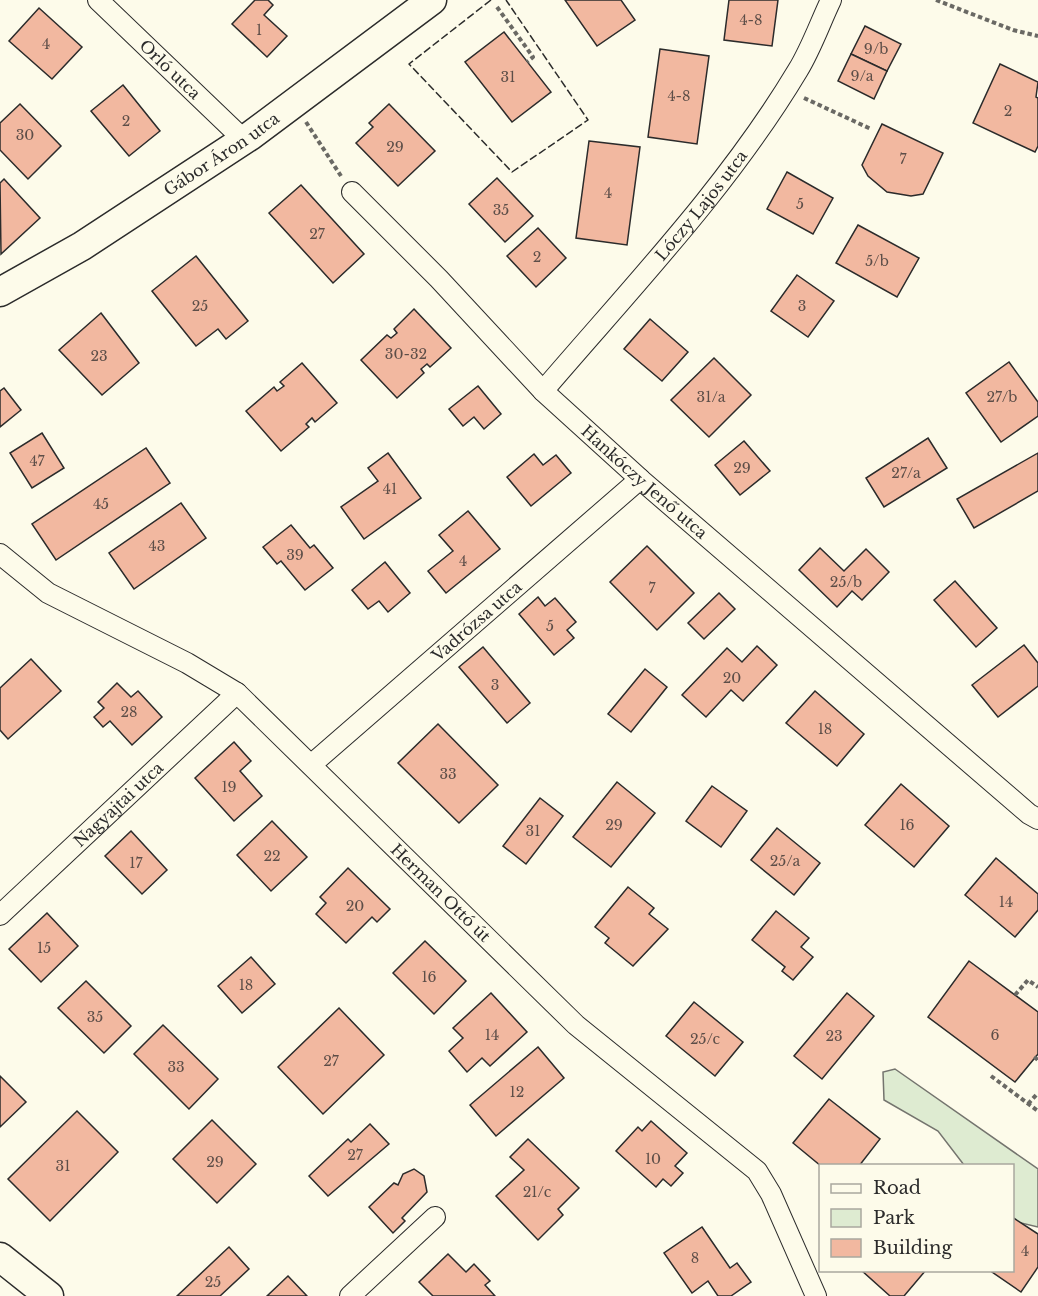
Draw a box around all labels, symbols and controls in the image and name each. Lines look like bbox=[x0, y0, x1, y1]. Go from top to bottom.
house number: 4-8 bbox=[739, 11, 763, 29]
house number: 1 bbox=[256, 21, 262, 39]
house number: 4 bbox=[42, 35, 50, 53]
street label: Orló utca bbox=[135, 35, 205, 103]
house number: 9/b bbox=[864, 40, 888, 58]
house number: 9/a bbox=[851, 67, 874, 85]
house number: 31 bbox=[501, 68, 515, 86]
house number: 4-8 bbox=[667, 87, 691, 105]
house number: 2 bbox=[1004, 102, 1012, 120]
street label: Gábor Áron utca bbox=[160, 108, 283, 200]
house number: 2 bbox=[122, 112, 130, 130]
house number: 30 bbox=[16, 126, 34, 144]
house number: 29 bbox=[386, 138, 404, 156]
street label: Lóczy Lajos utca bbox=[651, 146, 751, 265]
house number: 7 bbox=[899, 150, 907, 168]
house number: 4 bbox=[604, 184, 612, 202]
house number: 5 bbox=[796, 195, 804, 213]
house number: 35 bbox=[493, 201, 509, 219]
house number: 27 bbox=[309, 225, 326, 243]
house number: 2 bbox=[533, 248, 541, 266]
house number: 5/b bbox=[865, 252, 889, 270]
house number: 25 bbox=[192, 297, 208, 315]
house number: 3 bbox=[798, 297, 806, 315]
house number: 30-32 bbox=[385, 345, 427, 363]
house number: 23 bbox=[90, 347, 108, 365]
house number: 31/a bbox=[697, 388, 726, 406]
house number: 27/b bbox=[986, 388, 1018, 406]
street label: Hankóczy Jenő utca bbox=[577, 421, 712, 543]
house number: 47 bbox=[29, 452, 46, 470]
house number: 29 bbox=[733, 459, 751, 477]
house number: 27/a bbox=[891, 464, 921, 482]
house number: 41 bbox=[383, 480, 397, 498]
house number: 45 bbox=[93, 495, 109, 513]
house number: 43 bbox=[149, 537, 165, 555]
house number: 39 bbox=[286, 546, 304, 564]
house number: 4 bbox=[459, 552, 467, 570]
house number: 25/b bbox=[830, 573, 862, 591]
street label: Vadrózsa utca bbox=[427, 577, 526, 666]
house number: 7 bbox=[648, 579, 656, 597]
house number: 5 bbox=[546, 617, 554, 635]
house number: 20 bbox=[723, 669, 741, 687]
house number: 3 bbox=[491, 676, 499, 694]
house number: 28 bbox=[120, 703, 138, 721]
house number: 18 bbox=[818, 720, 832, 738]
street label: Nagyajtai utca bbox=[69, 757, 167, 851]
house number: 33 bbox=[439, 765, 457, 783]
house number: 19 bbox=[221, 778, 237, 796]
house number: 29 bbox=[605, 816, 623, 834]
house number: 16 bbox=[899, 816, 915, 834]
house number: 31 bbox=[526, 822, 540, 840]
street label: Herman Ottó út bbox=[387, 839, 495, 946]
house number: 22 bbox=[263, 847, 281, 865]
house number: 25/a bbox=[770, 852, 801, 870]
house number: 17 bbox=[129, 854, 144, 872]
house number: 14 bbox=[999, 893, 1013, 911]
house number: 20 bbox=[346, 897, 364, 915]
house number: 15 bbox=[37, 939, 51, 957]
house number: 16 bbox=[421, 968, 437, 986]
house number: 18 bbox=[239, 976, 253, 994]
house number: 35 bbox=[87, 1008, 103, 1026]
house number: 14 bbox=[485, 1026, 499, 1044]
house number: 6 bbox=[990, 1026, 1000, 1044]
house number: 23 bbox=[825, 1027, 843, 1045]
house number: 25/c bbox=[690, 1030, 721, 1048]
house number: 27 bbox=[323, 1052, 340, 1070]
house number: 33 bbox=[167, 1058, 185, 1076]
house number: 12 bbox=[510, 1083, 524, 1101]
house number: 27 bbox=[347, 1146, 364, 1164]
house number: 10 bbox=[645, 1150, 661, 1168]
house number: 29 bbox=[206, 1153, 224, 1171]
house number: 31 bbox=[56, 1157, 70, 1175]
legend bbox=[819, 1164, 1014, 1272]
text: Road bbox=[873, 1177, 921, 1199]
house number: 21/c bbox=[523, 1183, 552, 1201]
text: Park bbox=[873, 1207, 915, 1229]
text: Building bbox=[873, 1237, 952, 1259]
house number: 4 bbox=[1021, 1242, 1029, 1260]
house number: 8 bbox=[691, 1249, 699, 1267]
house number: 25 bbox=[205, 1273, 221, 1291]

